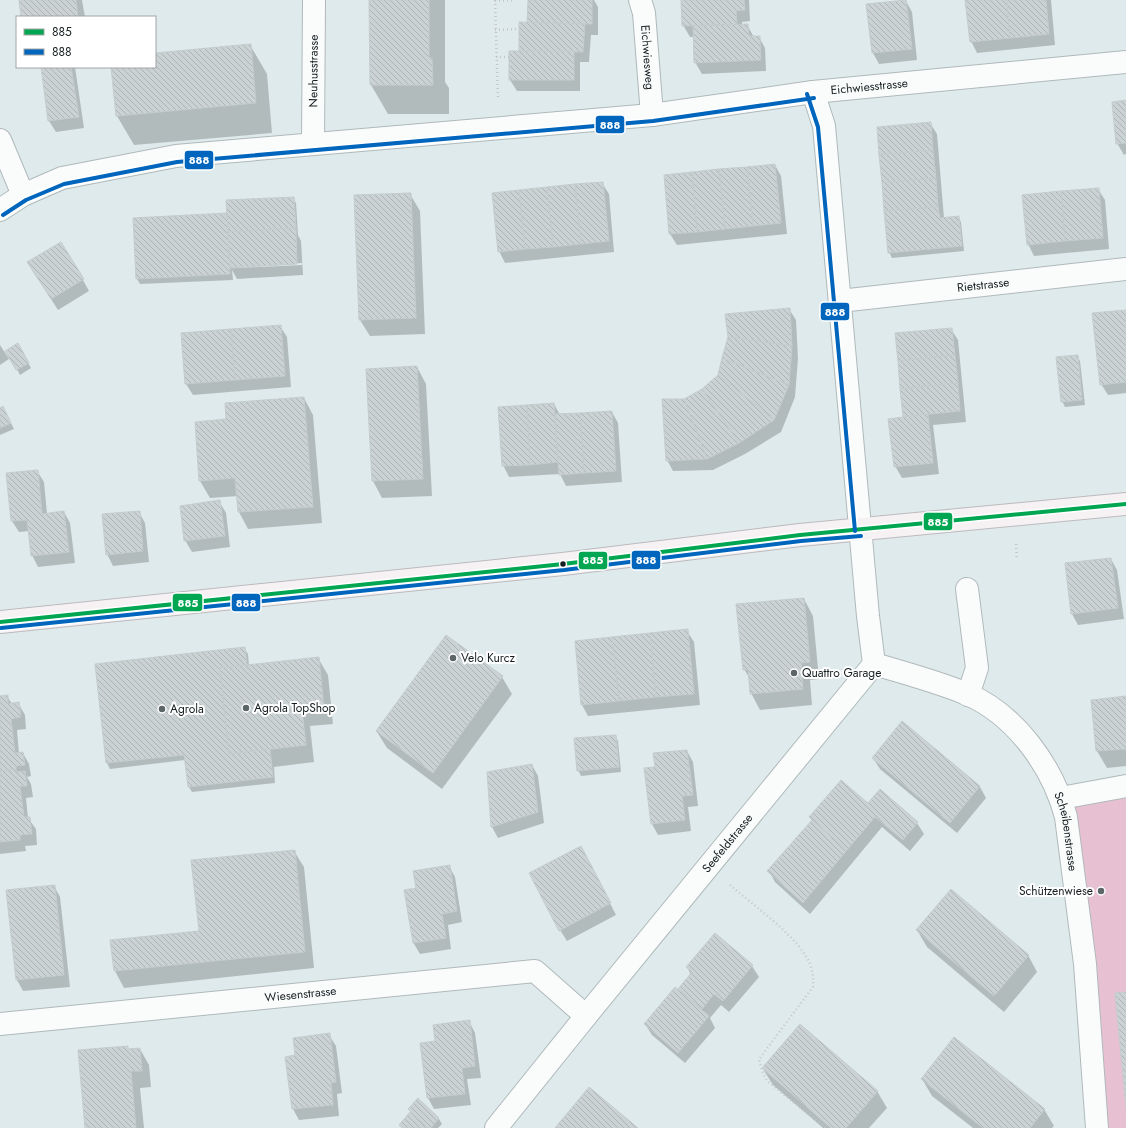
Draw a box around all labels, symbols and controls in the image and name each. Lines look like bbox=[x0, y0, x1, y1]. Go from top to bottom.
legend bbox=[16, 16, 156, 68]
text: 885 bbox=[52, 23, 72, 41]
street label: Eichwiesweg bbox=[636, 24, 659, 90]
street label: Neuhusstrasse bbox=[304, 35, 323, 107]
text: 888 bbox=[52, 43, 72, 61]
street label: Eichwiesstrasse bbox=[830, 74, 909, 99]
line badge: 888 bbox=[595, 115, 625, 134]
text: 888 bbox=[600, 117, 620, 133]
line badge: 888 bbox=[184, 150, 214, 170]
text: 888 bbox=[189, 152, 209, 168]
street label: Rietstrasse bbox=[956, 273, 1010, 297]
line badge: 888 bbox=[820, 302, 850, 321]
text: 888 bbox=[825, 304, 845, 320]
line badge: 885 bbox=[923, 512, 953, 531]
text: 885 bbox=[928, 514, 948, 530]
line badge: 888 bbox=[631, 550, 661, 570]
line badge: 885 bbox=[578, 551, 608, 570]
text: 885 bbox=[583, 552, 603, 568]
text: 888 bbox=[636, 552, 656, 568]
unlabelled marker bbox=[558, 559, 568, 569]
line badge: 885 bbox=[172, 593, 203, 612]
line badge: 888 bbox=[231, 593, 261, 612]
text: 885 bbox=[178, 595, 198, 611]
text: 888 bbox=[236, 595, 256, 611]
place label: Velo Kurcz bbox=[461, 649, 515, 667]
marker: Velo Kurcz bbox=[448, 653, 458, 663]
place label: Quattro Garage bbox=[802, 664, 881, 682]
marker: Quattro Garage bbox=[789, 668, 799, 678]
place label: Agrola TopShop bbox=[254, 699, 336, 717]
place label: Agrola bbox=[170, 700, 204, 718]
marker: Agrola TopShop bbox=[241, 703, 251, 713]
marker: Agrola bbox=[157, 704, 167, 714]
street label: Scheibenstrasse bbox=[1049, 789, 1082, 872]
street label: Seefeldstrasse bbox=[698, 810, 757, 877]
place label: Schützenwiese bbox=[1019, 882, 1093, 900]
marker: Schützenwiese bbox=[1096, 886, 1106, 896]
street label: Wiesenstrasse bbox=[264, 982, 337, 1007]

